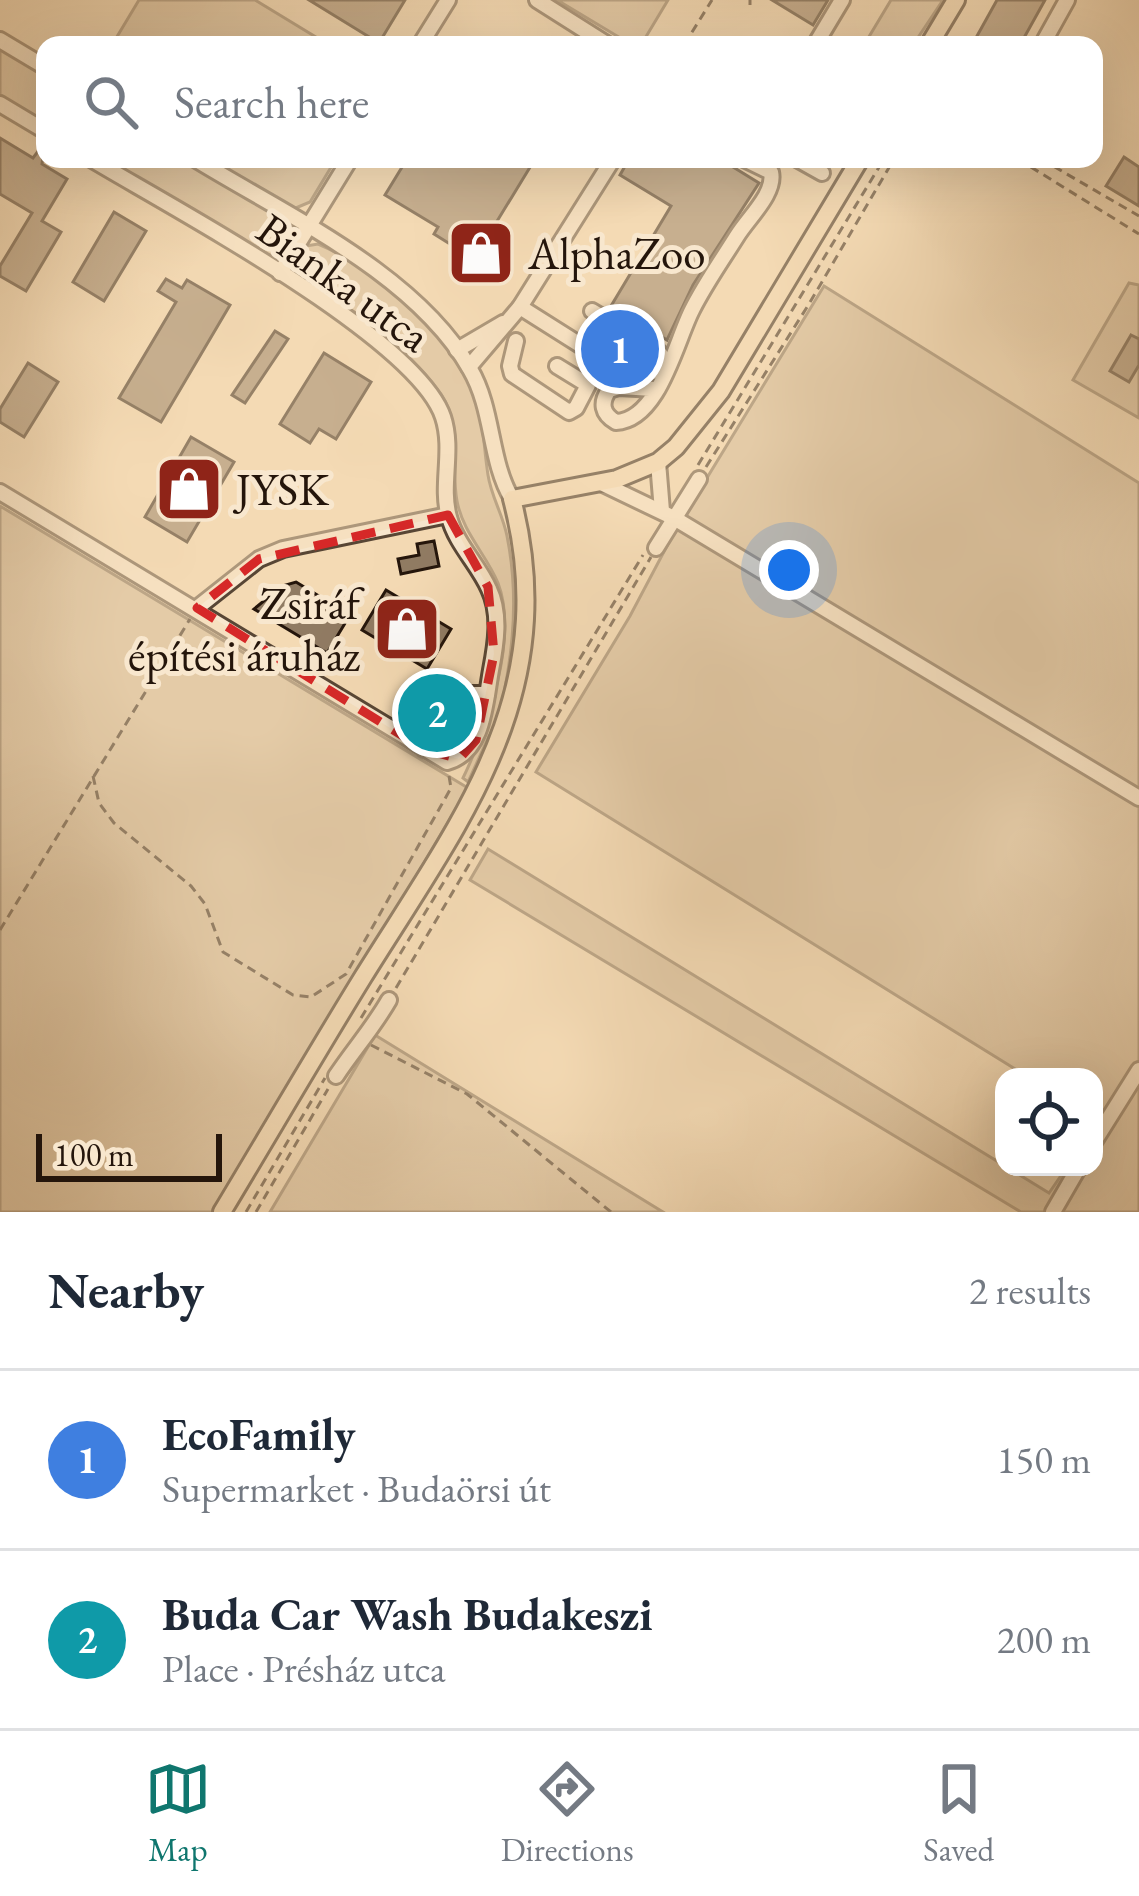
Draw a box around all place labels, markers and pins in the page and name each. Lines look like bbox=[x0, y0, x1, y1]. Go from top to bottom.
shop icon: AlphaZoo bbox=[446, 218, 516, 288]
place label: AlphaZoo bbox=[527, 224, 705, 282]
pin: 1 bbox=[581, 304, 659, 394]
shop icon: JYSK bbox=[154, 454, 224, 524]
place label: JYSK bbox=[232, 460, 329, 518]
place label: Zsiráf építési áruház bbox=[128, 574, 365, 684]
shop icon: Zsiráf építési áruház bbox=[372, 594, 442, 664]
pin: 2 bbox=[398, 668, 476, 758]

